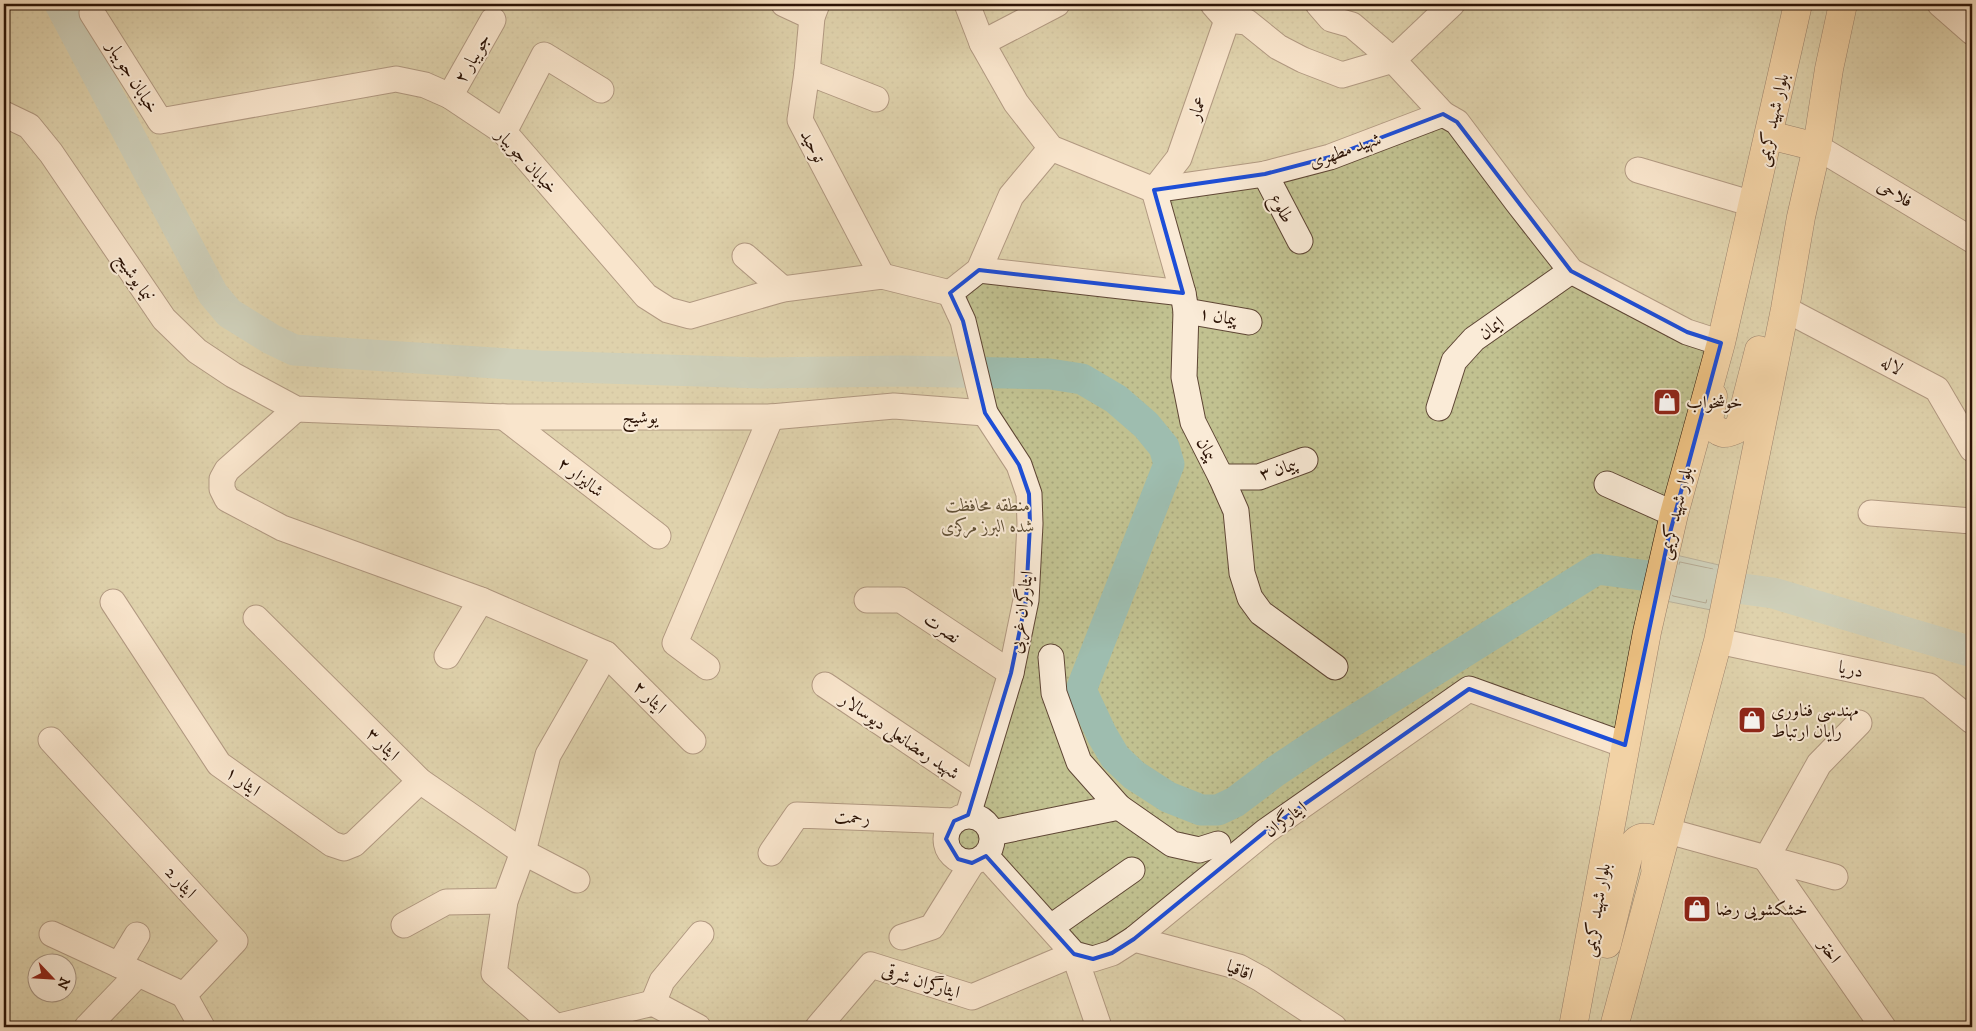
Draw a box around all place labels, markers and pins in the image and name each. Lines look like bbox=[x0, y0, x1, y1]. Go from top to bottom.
shop icon: خوشخواب bbox=[1652, 387, 1682, 417]
place label: خوشخواب bbox=[1686, 392, 1742, 414]
place label: مهندسی فناوری رایان ارتباط bbox=[1771, 700, 1859, 743]
shop icon: مهندسی فناوری رایان ارتباط bbox=[1737, 705, 1767, 735]
shop icon: خشکشویی رضا bbox=[1682, 894, 1712, 924]
place label: خشکشویی رضا bbox=[1716, 899, 1807, 921]

